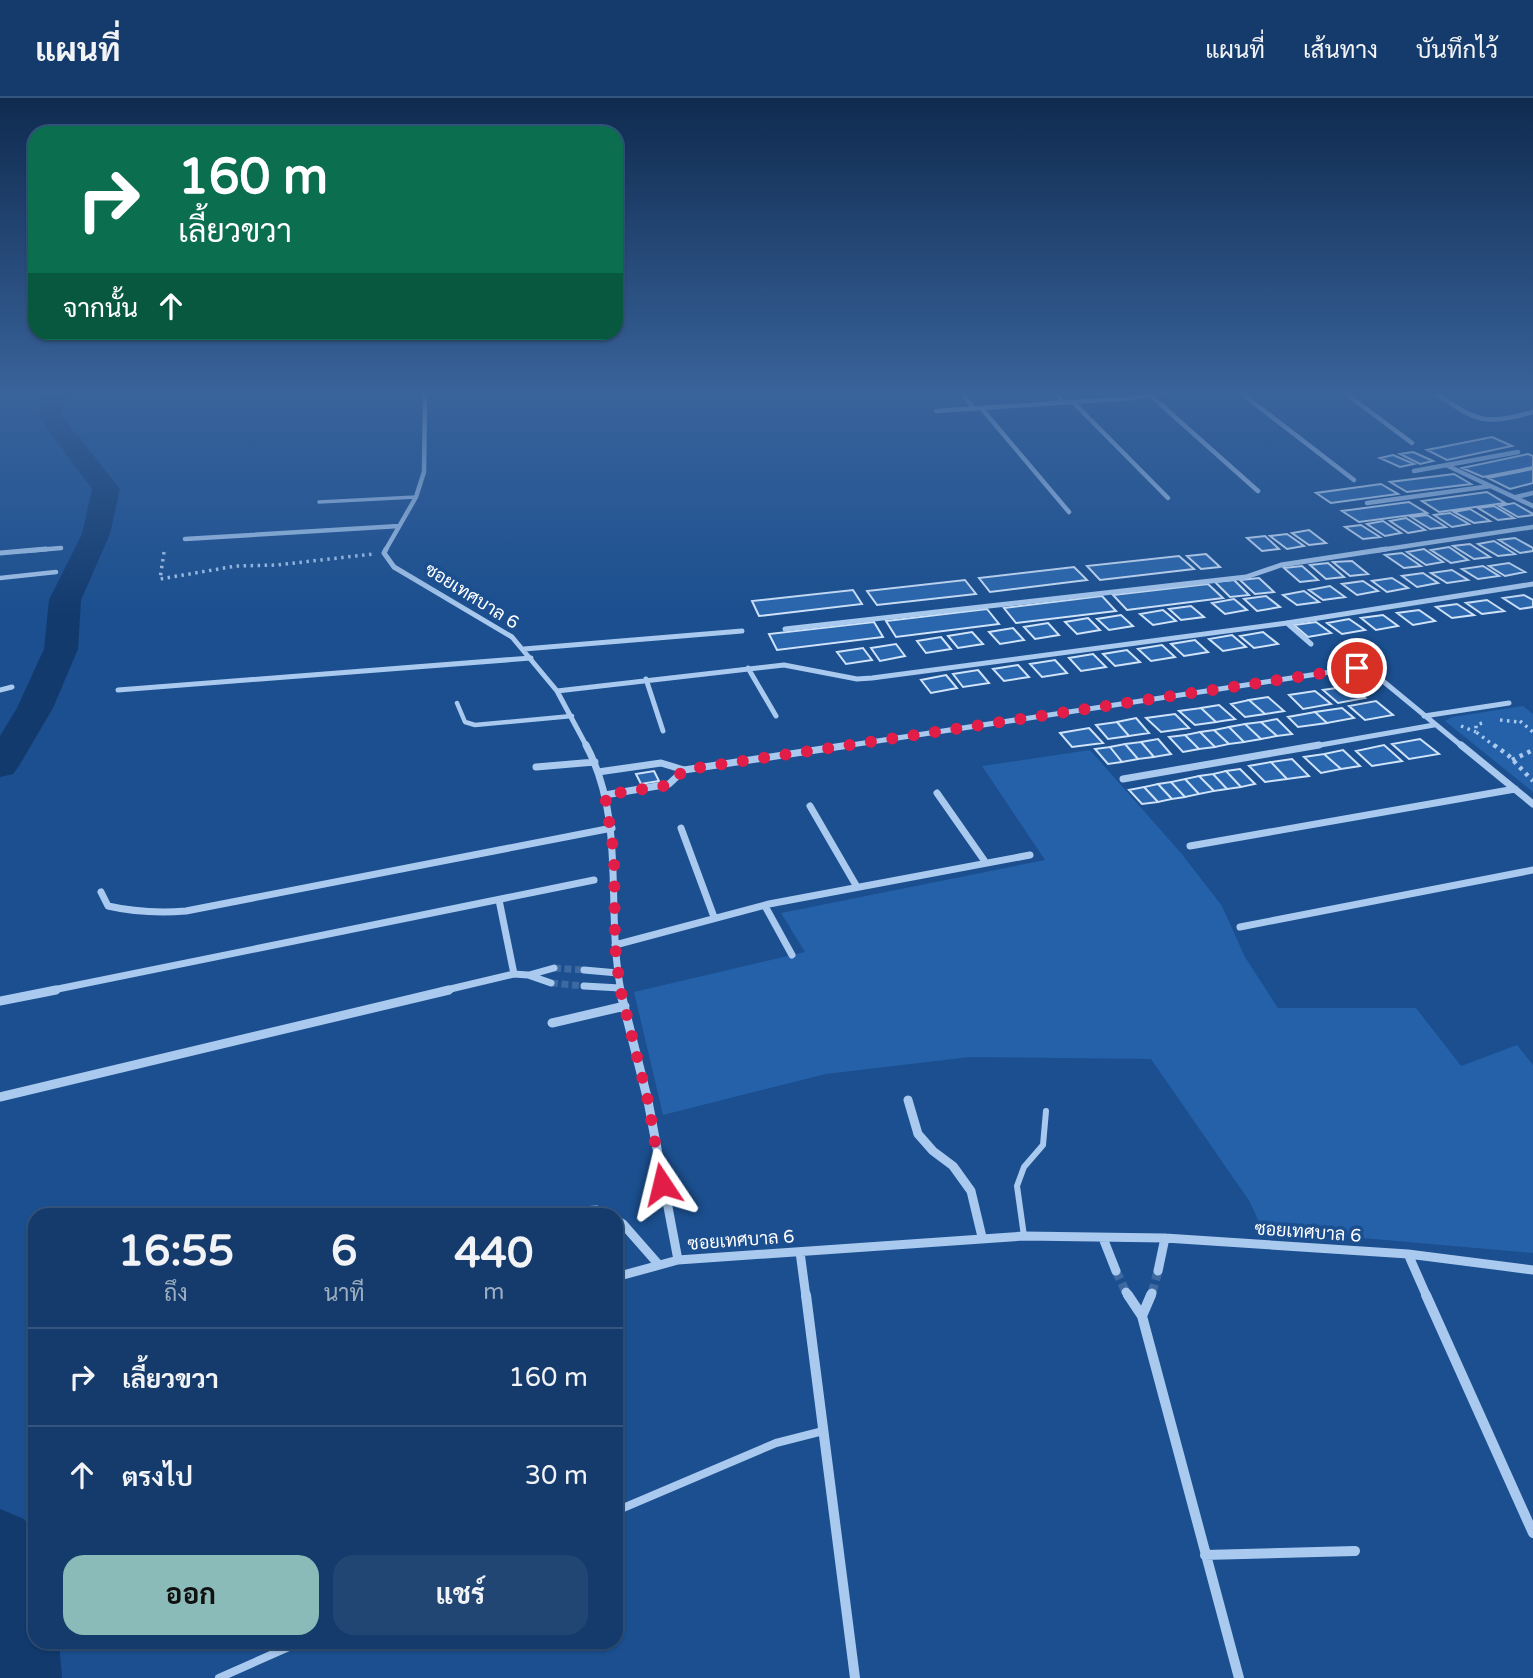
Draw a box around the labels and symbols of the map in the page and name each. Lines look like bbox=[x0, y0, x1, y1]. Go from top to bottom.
street label: ซอยเทศบาล 6 bbox=[421, 558, 523, 634]
pin bbox=[1327, 638, 1387, 698]
position arrow bbox=[625, 1147, 699, 1221]
street label: ซอยเทศบาล 6 bbox=[1254, 1217, 1362, 1247]
street label: ซอยเทศบาล 6 bbox=[687, 1225, 795, 1255]

